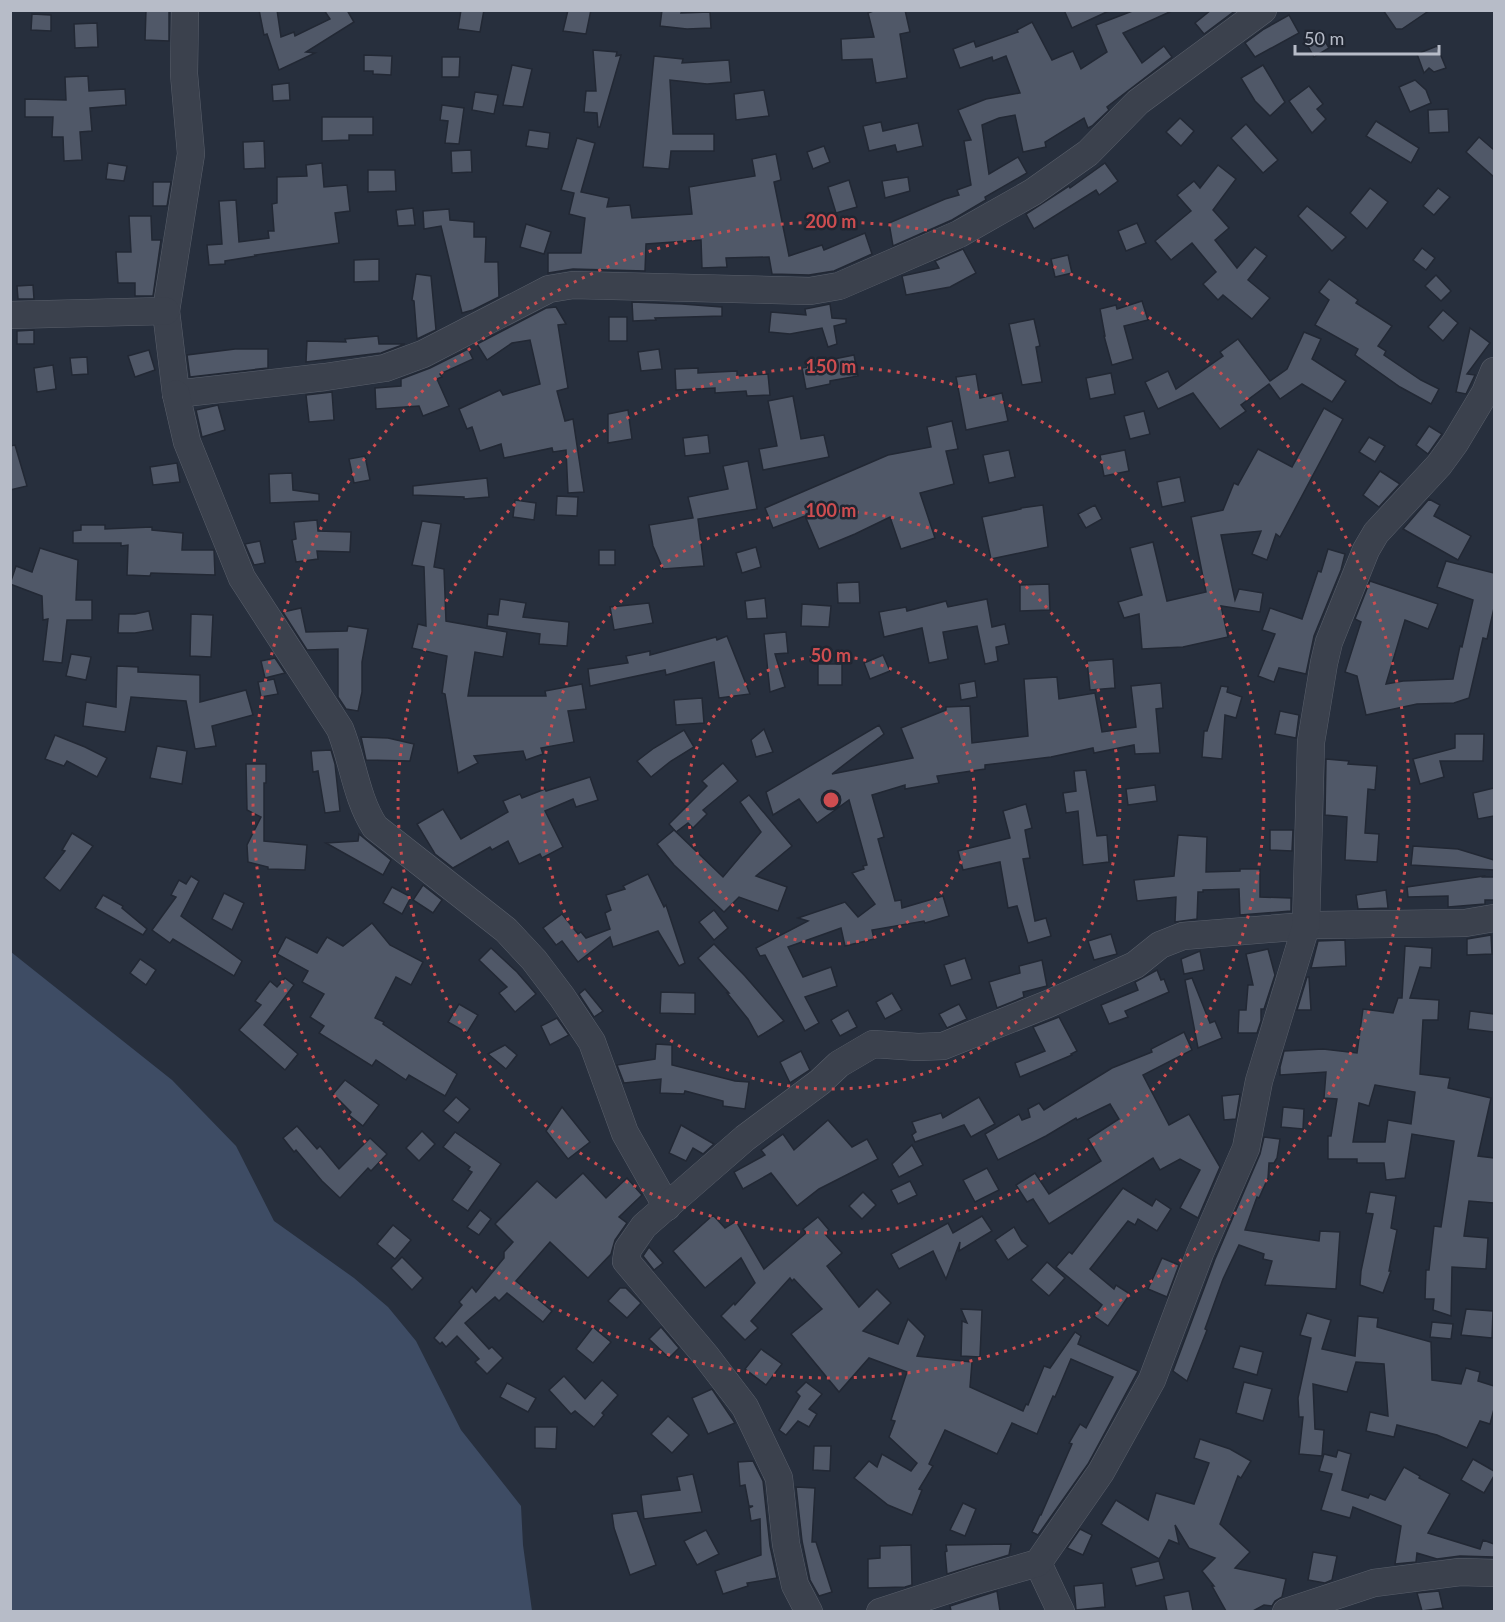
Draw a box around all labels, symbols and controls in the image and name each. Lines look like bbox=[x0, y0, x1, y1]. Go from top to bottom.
scale bar bbox=[1295, 18, 1439, 56]
text: 50 m bbox=[1304, 27, 1344, 49]
text: 200 m bbox=[806, 210, 856, 232]
text: 150 m bbox=[806, 355, 856, 377]
text: 100 m bbox=[806, 499, 856, 521]
text: 50 m bbox=[811, 644, 851, 666]
centre of rings bbox=[821, 790, 841, 810]

